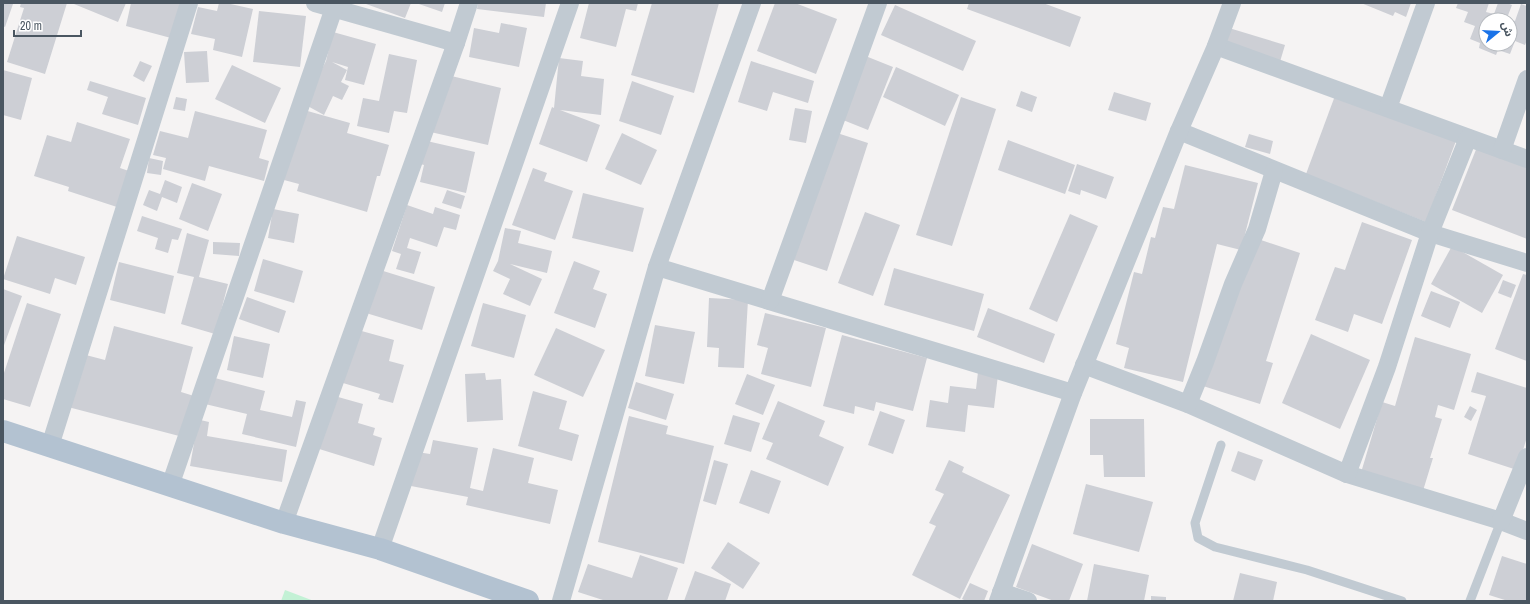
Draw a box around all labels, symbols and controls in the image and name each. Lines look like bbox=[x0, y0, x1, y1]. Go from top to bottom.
scale bar bbox=[14, 12, 81, 38]
north arrow bbox=[1478, 12, 1518, 52]
text: 20 m bbox=[20, 18, 42, 34]
text: ش bbox=[1499, 20, 1516, 38]

